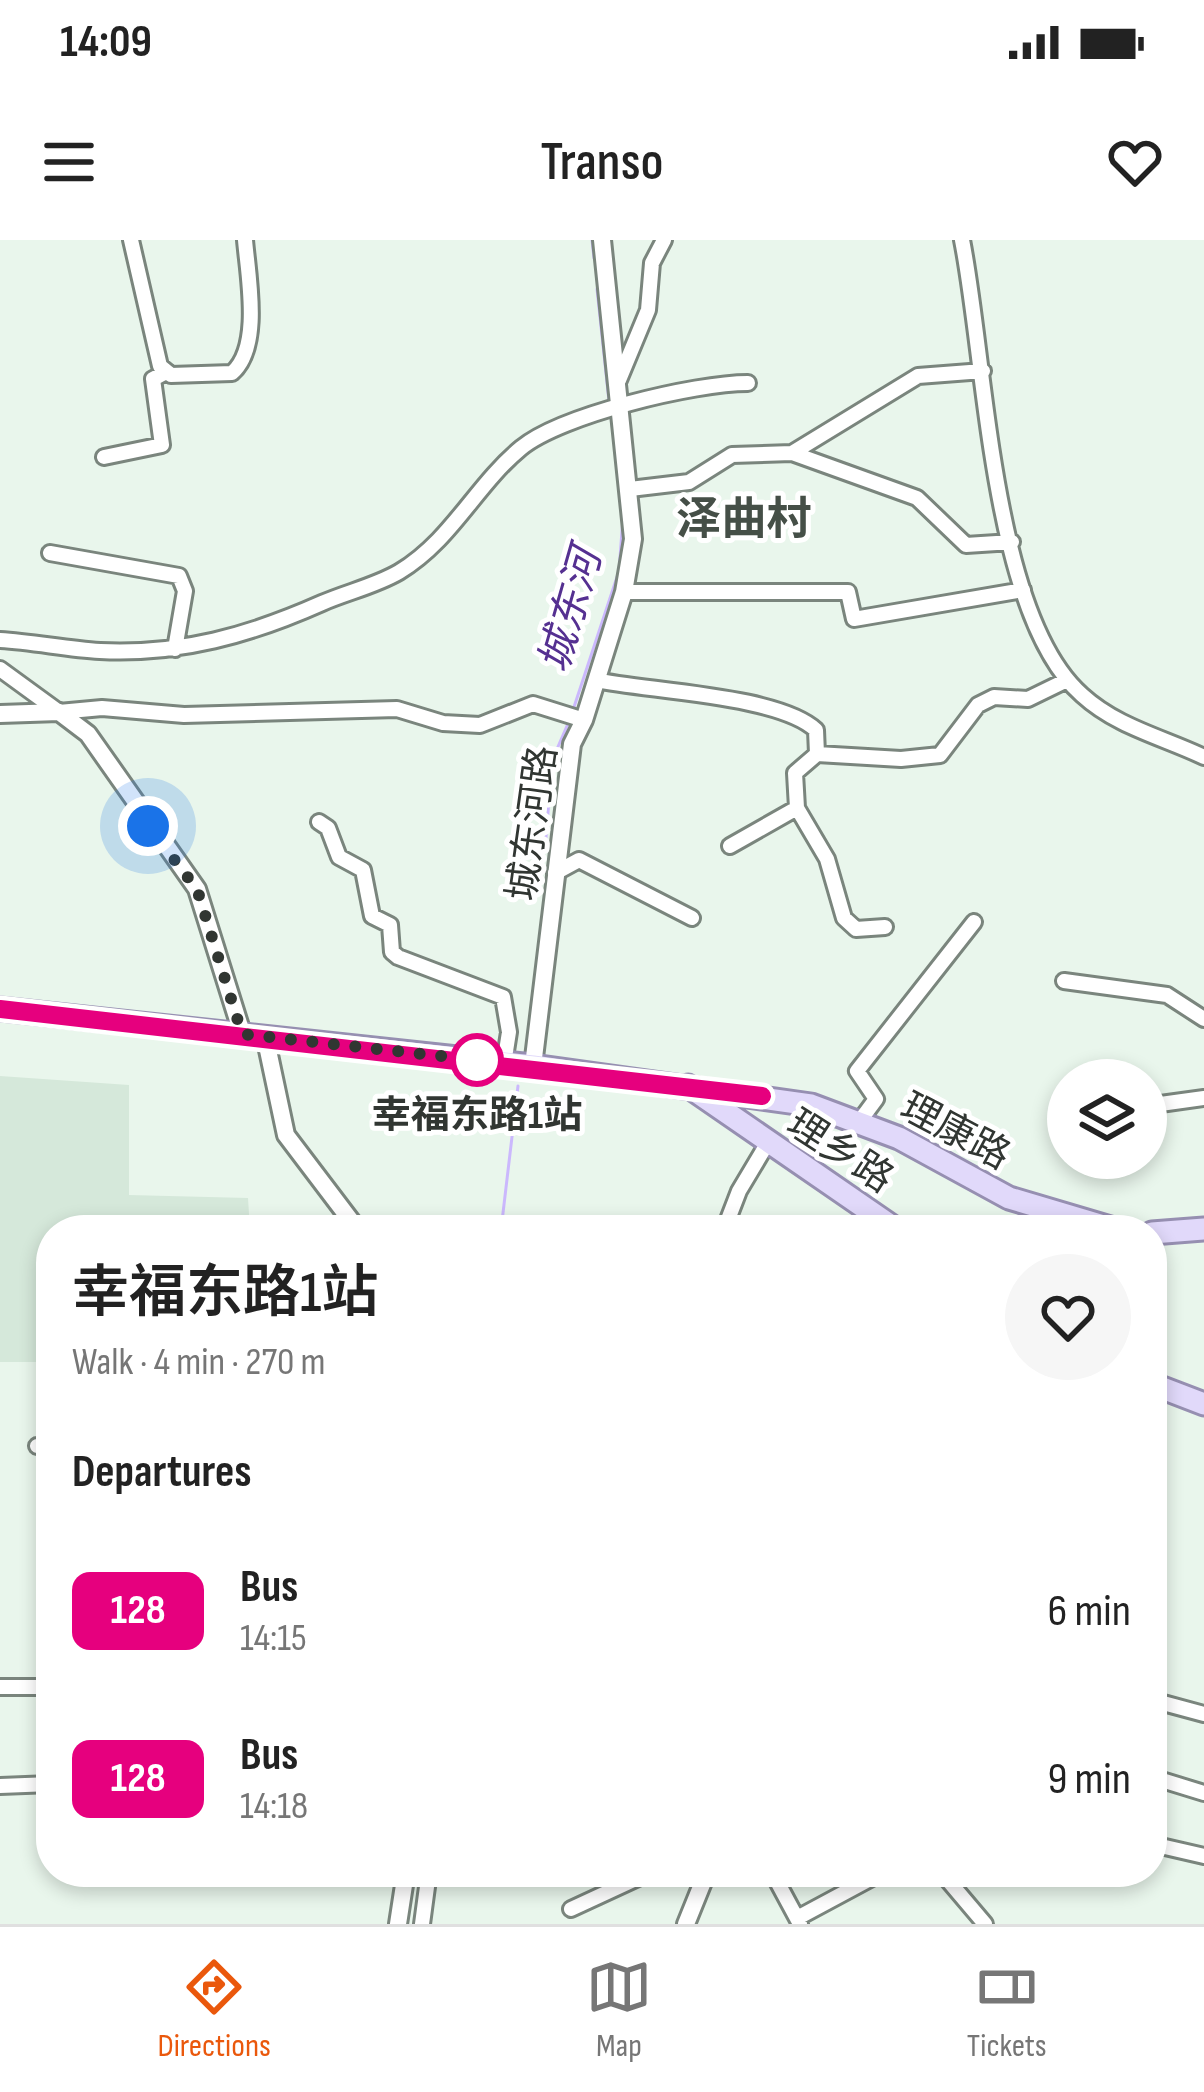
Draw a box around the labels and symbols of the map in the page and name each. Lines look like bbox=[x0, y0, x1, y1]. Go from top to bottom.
district label: 泽曲村 bbox=[676, 493, 812, 548]
water label: 城东河 bbox=[530, 536, 615, 678]
street label: 城东河路 bbox=[499, 743, 568, 904]
your location bbox=[118, 796, 178, 856]
marker: 幸福东路1站 bbox=[452, 1035, 502, 1085]
street label: 理康路 bbox=[892, 1084, 1018, 1180]
place label: 幸福东路1站 bbox=[372, 1093, 582, 1140]
street label: 理乡路 bbox=[778, 1101, 902, 1204]

